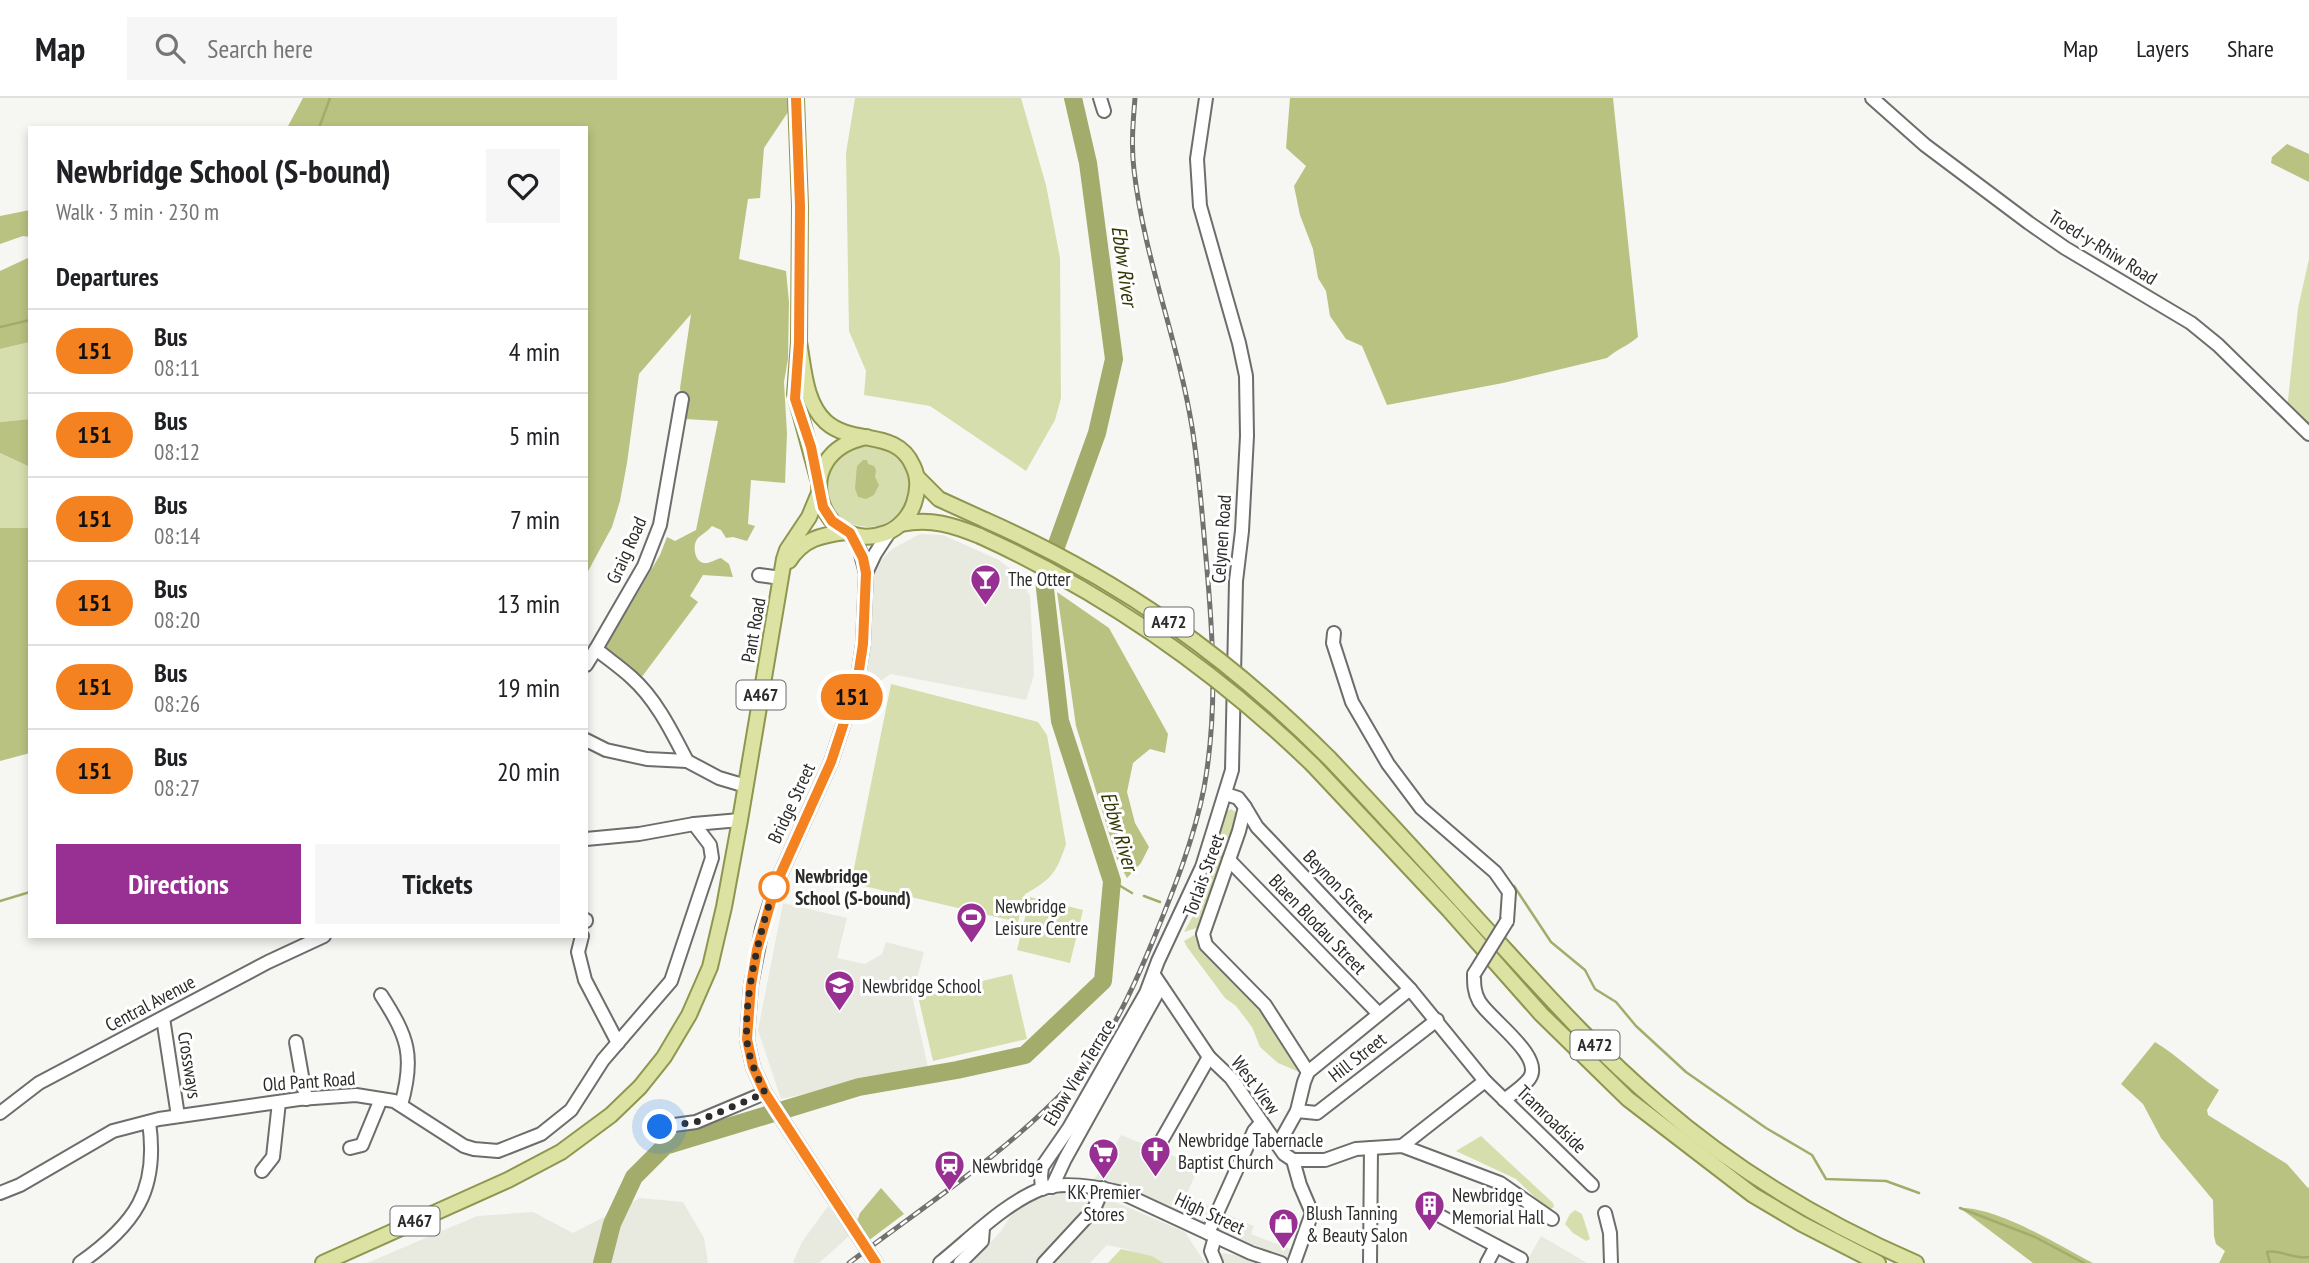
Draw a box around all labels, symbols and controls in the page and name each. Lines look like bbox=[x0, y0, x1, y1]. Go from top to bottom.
search box bbox=[127, 17, 617, 80]
text: Map bbox=[35, 27, 85, 70]
icon: search bbox=[151, 29, 189, 67]
text: Search here bbox=[207, 32, 313, 65]
text: Map bbox=[2063, 33, 2098, 64]
text: Layers bbox=[2136, 33, 2189, 64]
text: Share bbox=[2227, 33, 2274, 64]
text: Newbridge School (S-bound) bbox=[56, 149, 391, 192]
button: heart bbox=[486, 149, 560, 223]
text: Walk · 3 min · 230 m bbox=[56, 197, 219, 226]
street label: Troed-y-Rhiw Road bbox=[2044, 204, 2162, 290]
water label: Ebbw River bbox=[1106, 224, 1144, 311]
text: Departures bbox=[56, 260, 159, 293]
text: Bus bbox=[154, 320, 187, 353]
text: 151 bbox=[77, 335, 112, 366]
text: 4 min bbox=[509, 335, 560, 368]
text: 08:11 bbox=[154, 353, 200, 382]
text: Bus bbox=[154, 404, 187, 437]
text: 151 bbox=[77, 419, 112, 450]
text: 5 min bbox=[509, 419, 560, 452]
text: 08:12 bbox=[154, 437, 200, 466]
text: Bus bbox=[154, 488, 187, 521]
street label: Celynen Road bbox=[1206, 494, 1236, 584]
text: 151 bbox=[77, 503, 112, 534]
text: 7 min bbox=[510, 503, 560, 536]
street label: Graig Road bbox=[601, 513, 651, 587]
text: 08:14 bbox=[154, 521, 200, 550]
bar icon: The Otter bbox=[968, 562, 1002, 606]
place label: The Otter bbox=[1008, 567, 1071, 591]
text: Bus bbox=[154, 572, 187, 605]
text: 151 bbox=[77, 587, 112, 618]
text: 13 min bbox=[497, 587, 560, 620]
street label: Pant Road bbox=[735, 596, 771, 664]
text: 08:20 bbox=[154, 605, 200, 634]
road number: A472 bbox=[1144, 608, 1194, 636]
text: Bus bbox=[154, 656, 187, 689]
text: 151 bbox=[77, 671, 112, 702]
text: 19 min bbox=[497, 671, 560, 704]
line badge: 151 bbox=[812, 674, 892, 720]
road number: A467 bbox=[736, 680, 786, 710]
text: 151 bbox=[835, 681, 869, 712]
text: 08:26 bbox=[154, 689, 200, 718]
text: Bus bbox=[154, 740, 187, 773]
text: 151 bbox=[77, 755, 112, 786]
text: 20 min bbox=[497, 755, 560, 788]
street label: Bridge Street bbox=[762, 758, 820, 847]
text: 08:27 bbox=[154, 773, 200, 802]
water label: Ebbw River bbox=[1095, 788, 1145, 876]
street label: Torlais Street bbox=[1177, 830, 1229, 919]
button: Directions bbox=[56, 844, 301, 924]
button: Tickets bbox=[315, 844, 560, 924]
street label: Beynon Street bbox=[1298, 845, 1380, 928]
place label: Newbridge School (S-bound) bbox=[795, 864, 911, 910]
street label: Blaen Blodau Street bbox=[1264, 869, 1372, 980]
marker: Newbridge School (S-bound) bbox=[759, 872, 789, 902]
place label: Newbridge Leisure Centre bbox=[995, 894, 1089, 940]
sports icon: Newbridge Leisure Centre bbox=[955, 900, 989, 944]
street label: Central Avenue bbox=[101, 969, 199, 1037]
school or university icon: Newbridge School bbox=[822, 969, 856, 1013]
place label: Newbridge School bbox=[862, 974, 982, 998]
street label: Ebbw View Terrace bbox=[1038, 1014, 1120, 1130]
street label: Hill Street bbox=[1323, 1027, 1391, 1087]
street label: Crossways bbox=[173, 1030, 207, 1100]
road number: A472 bbox=[1570, 1030, 1620, 1060]
street label: West View bbox=[1226, 1051, 1286, 1120]
street label: Old Pant Road bbox=[262, 1066, 356, 1096]
street label: Tramroadside bbox=[1512, 1080, 1592, 1158]
your location bbox=[642, 1109, 677, 1144]
place label: Newbridge Tabernacle Baptist Church bbox=[1178, 1128, 1323, 1174]
church icon: Newbridge Tabernacle Baptist Church bbox=[1138, 1134, 1172, 1178]
supermarket icon: KK Premier Stores bbox=[1087, 1136, 1121, 1180]
station icon: Newbridge bbox=[932, 1149, 966, 1193]
place label: Newbridge bbox=[972, 1154, 1043, 1178]
place label: KK Premier Stores bbox=[1068, 1180, 1141, 1226]
place label: Newbridge Memorial Hall bbox=[1452, 1183, 1545, 1229]
street label: High Street bbox=[1171, 1186, 1249, 1240]
building icon: Newbridge Memorial Hall bbox=[1412, 1189, 1446, 1233]
place label: Blush Tanning & Beauty Salon bbox=[1306, 1201, 1408, 1247]
road number: A467 bbox=[390, 1206, 440, 1236]
shop icon: Blush Tanning & Beauty Salon bbox=[1266, 1207, 1300, 1251]

